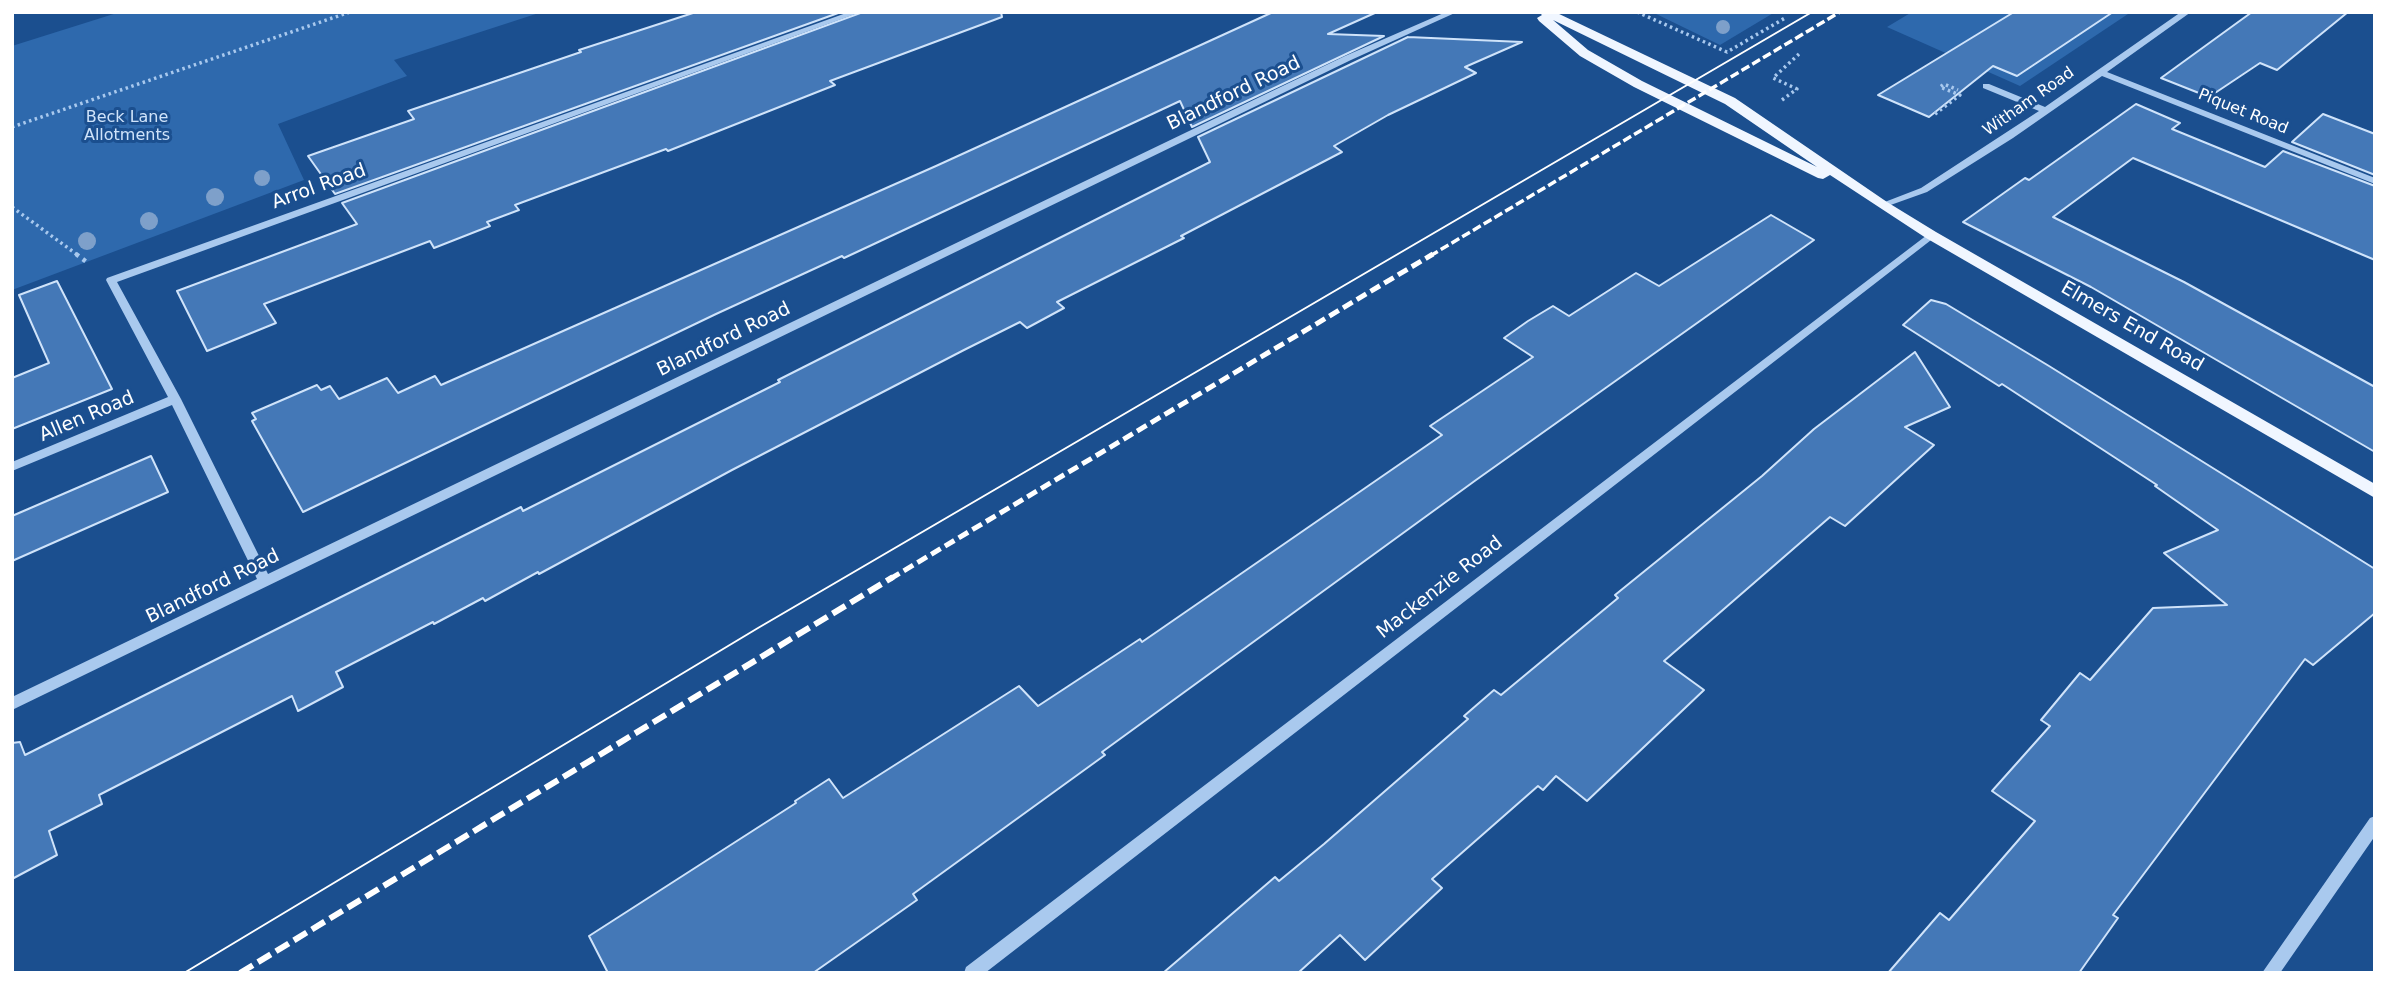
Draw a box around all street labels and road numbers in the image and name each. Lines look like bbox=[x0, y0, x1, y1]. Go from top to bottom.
street label: Blandford Road bbox=[1164, 52, 1304, 136]
street label: Witham Road bbox=[1980, 63, 2078, 141]
street label: Piquet Road bbox=[2195, 85, 2291, 139]
street label: Arrol Road bbox=[269, 159, 369, 215]
street label: Elmers End Road bbox=[2057, 277, 2207, 377]
street label: Blandford Road bbox=[654, 298, 794, 382]
street label: Allen Road bbox=[36, 387, 138, 447]
street label: Mackenzie Road bbox=[1373, 532, 1507, 644]
street label: Blandford Road bbox=[143, 545, 283, 629]

